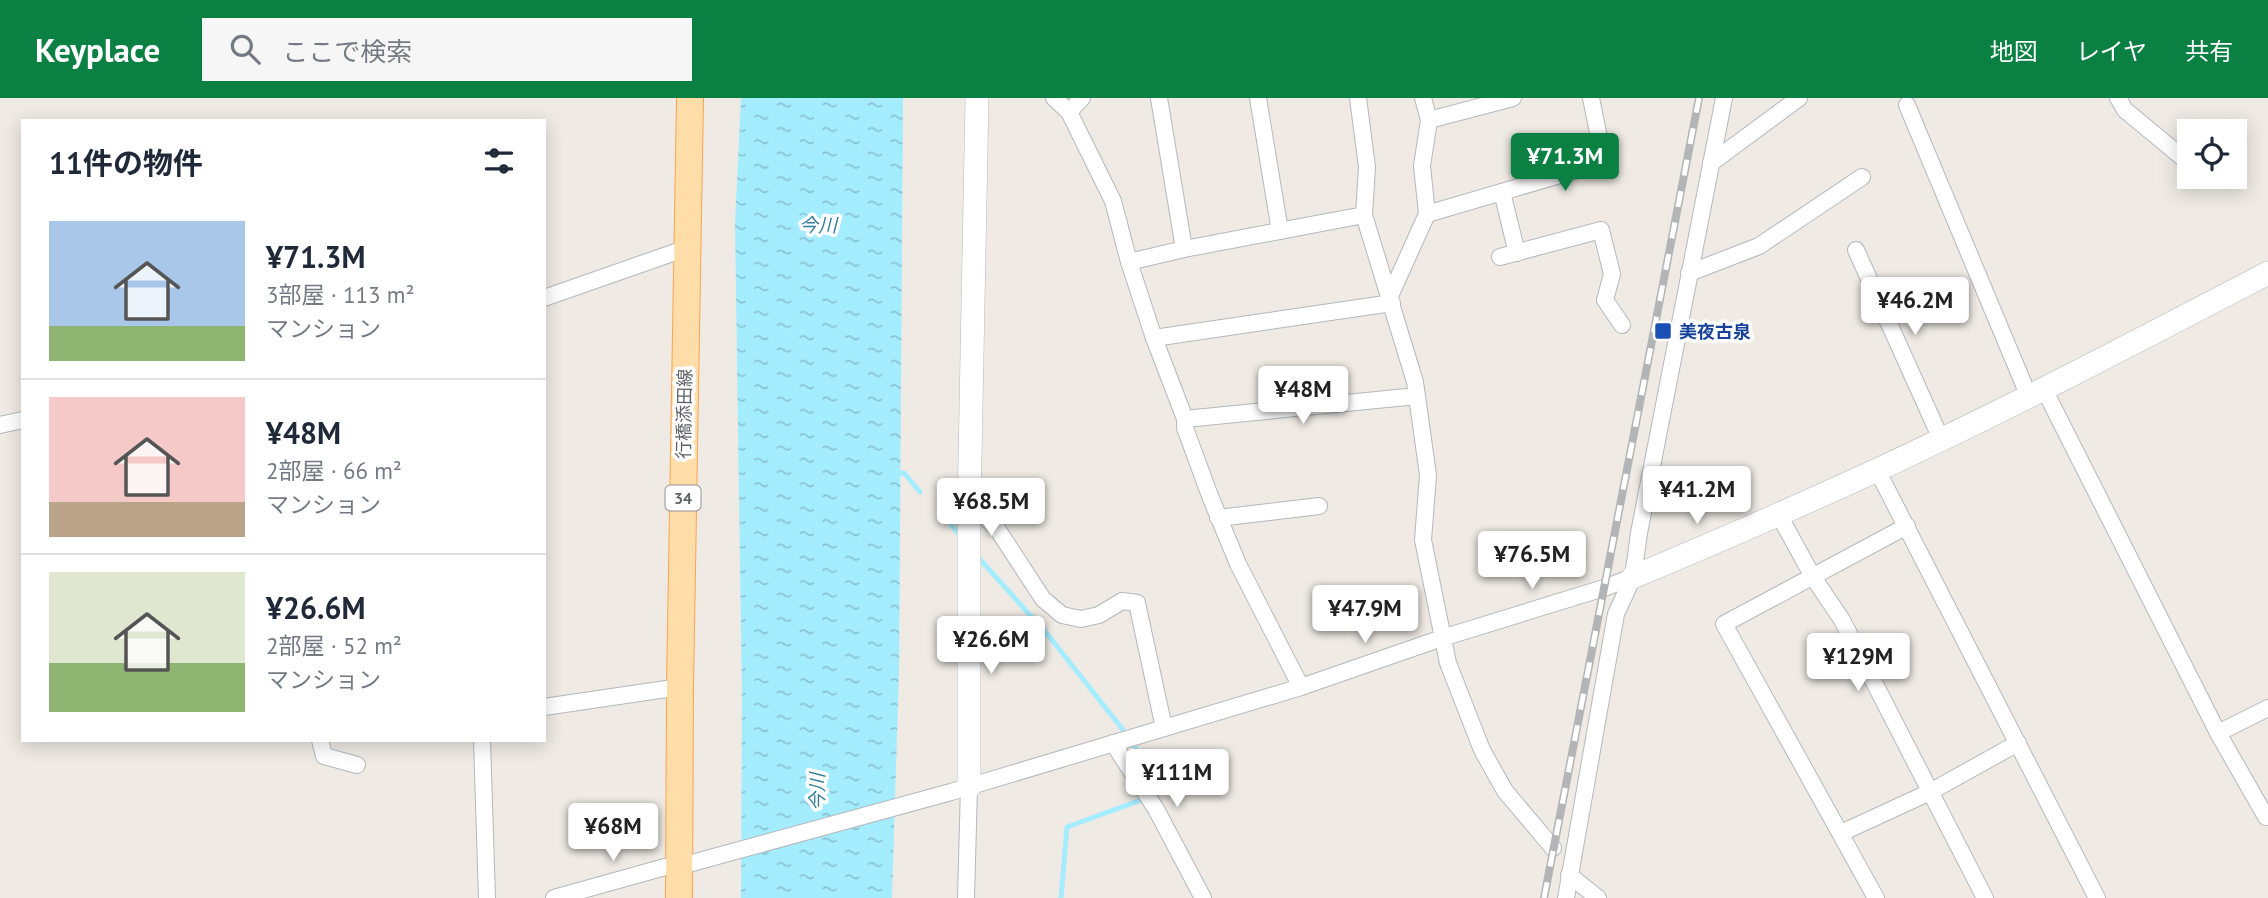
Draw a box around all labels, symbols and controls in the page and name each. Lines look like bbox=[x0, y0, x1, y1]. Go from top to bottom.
search box bbox=[202, 18, 692, 81]
text: Keyplace bbox=[35, 28, 160, 71]
icon: search bbox=[226, 30, 264, 68]
text: ここで検索 bbox=[282, 35, 412, 68]
text: 地図 bbox=[1990, 36, 2038, 67]
text: レイヤ bbox=[2076, 36, 2147, 67]
text: 共有 bbox=[2185, 36, 2233, 67]
map controls bbox=[2177, 119, 2247, 189]
button: locate bbox=[2177, 119, 2247, 189]
pin: ¥71.3M bbox=[1508, 134, 1622, 193]
text: ¥71.3M bbox=[1527, 141, 1603, 170]
icon: filters bbox=[480, 142, 518, 180]
text: 11件の物件 bbox=[49, 143, 203, 182]
water label: 今川 bbox=[799, 213, 839, 237]
text: ¥71.3M bbox=[266, 237, 365, 276]
icon: home bbox=[105, 249, 189, 333]
pin: ¥46.2M bbox=[1858, 278, 1972, 337]
text: 3部屋 · 113 m² bbox=[266, 280, 414, 309]
text: ¥46.2M bbox=[1877, 285, 1953, 314]
text: マンション bbox=[266, 314, 381, 343]
place label: 美夜古泉 bbox=[1679, 320, 1751, 343]
marker: 美夜古泉 bbox=[1653, 321, 1673, 341]
pin: ¥48M bbox=[1262, 366, 1344, 426]
street label: 行橋添田線 bbox=[672, 369, 696, 459]
text: ¥48M bbox=[1274, 374, 1332, 403]
text: ¥48M bbox=[266, 413, 341, 452]
icon: home bbox=[105, 425, 189, 509]
text: 2部屋 · 66 m² bbox=[266, 456, 402, 485]
pin: ¥41.2M bbox=[1640, 466, 1754, 526]
text: ¥41.2M bbox=[1659, 474, 1735, 503]
pin: ¥68.5M bbox=[934, 478, 1048, 538]
road number: 34 bbox=[666, 486, 700, 510]
text: ¥68.5M bbox=[953, 486, 1029, 515]
text: マンション bbox=[266, 490, 381, 519]
pin: ¥76.5M bbox=[1475, 532, 1589, 591]
text: ¥76.5M bbox=[1494, 539, 1570, 568]
pin: ¥47.9M bbox=[1308, 586, 1422, 645]
text: ¥26.6M bbox=[266, 588, 365, 627]
text: ¥47.9M bbox=[1328, 593, 1402, 622]
icon: home bbox=[105, 600, 189, 684]
pin: ¥26.6M bbox=[934, 616, 1048, 676]
text: ¥26.6M bbox=[953, 624, 1029, 653]
text: 2部屋 · 52 m² bbox=[266, 631, 402, 660]
pin: ¥129M bbox=[1809, 634, 1907, 693]
text: ¥129M bbox=[1823, 641, 1893, 670]
text: マンション bbox=[266, 665, 381, 694]
pin: ¥111M bbox=[1128, 750, 1226, 809]
text: ¥111M bbox=[1142, 757, 1212, 786]
water label: 今川 bbox=[805, 771, 829, 811]
pin: ¥68M bbox=[572, 804, 654, 863]
text: ¥68M bbox=[584, 811, 642, 840]

